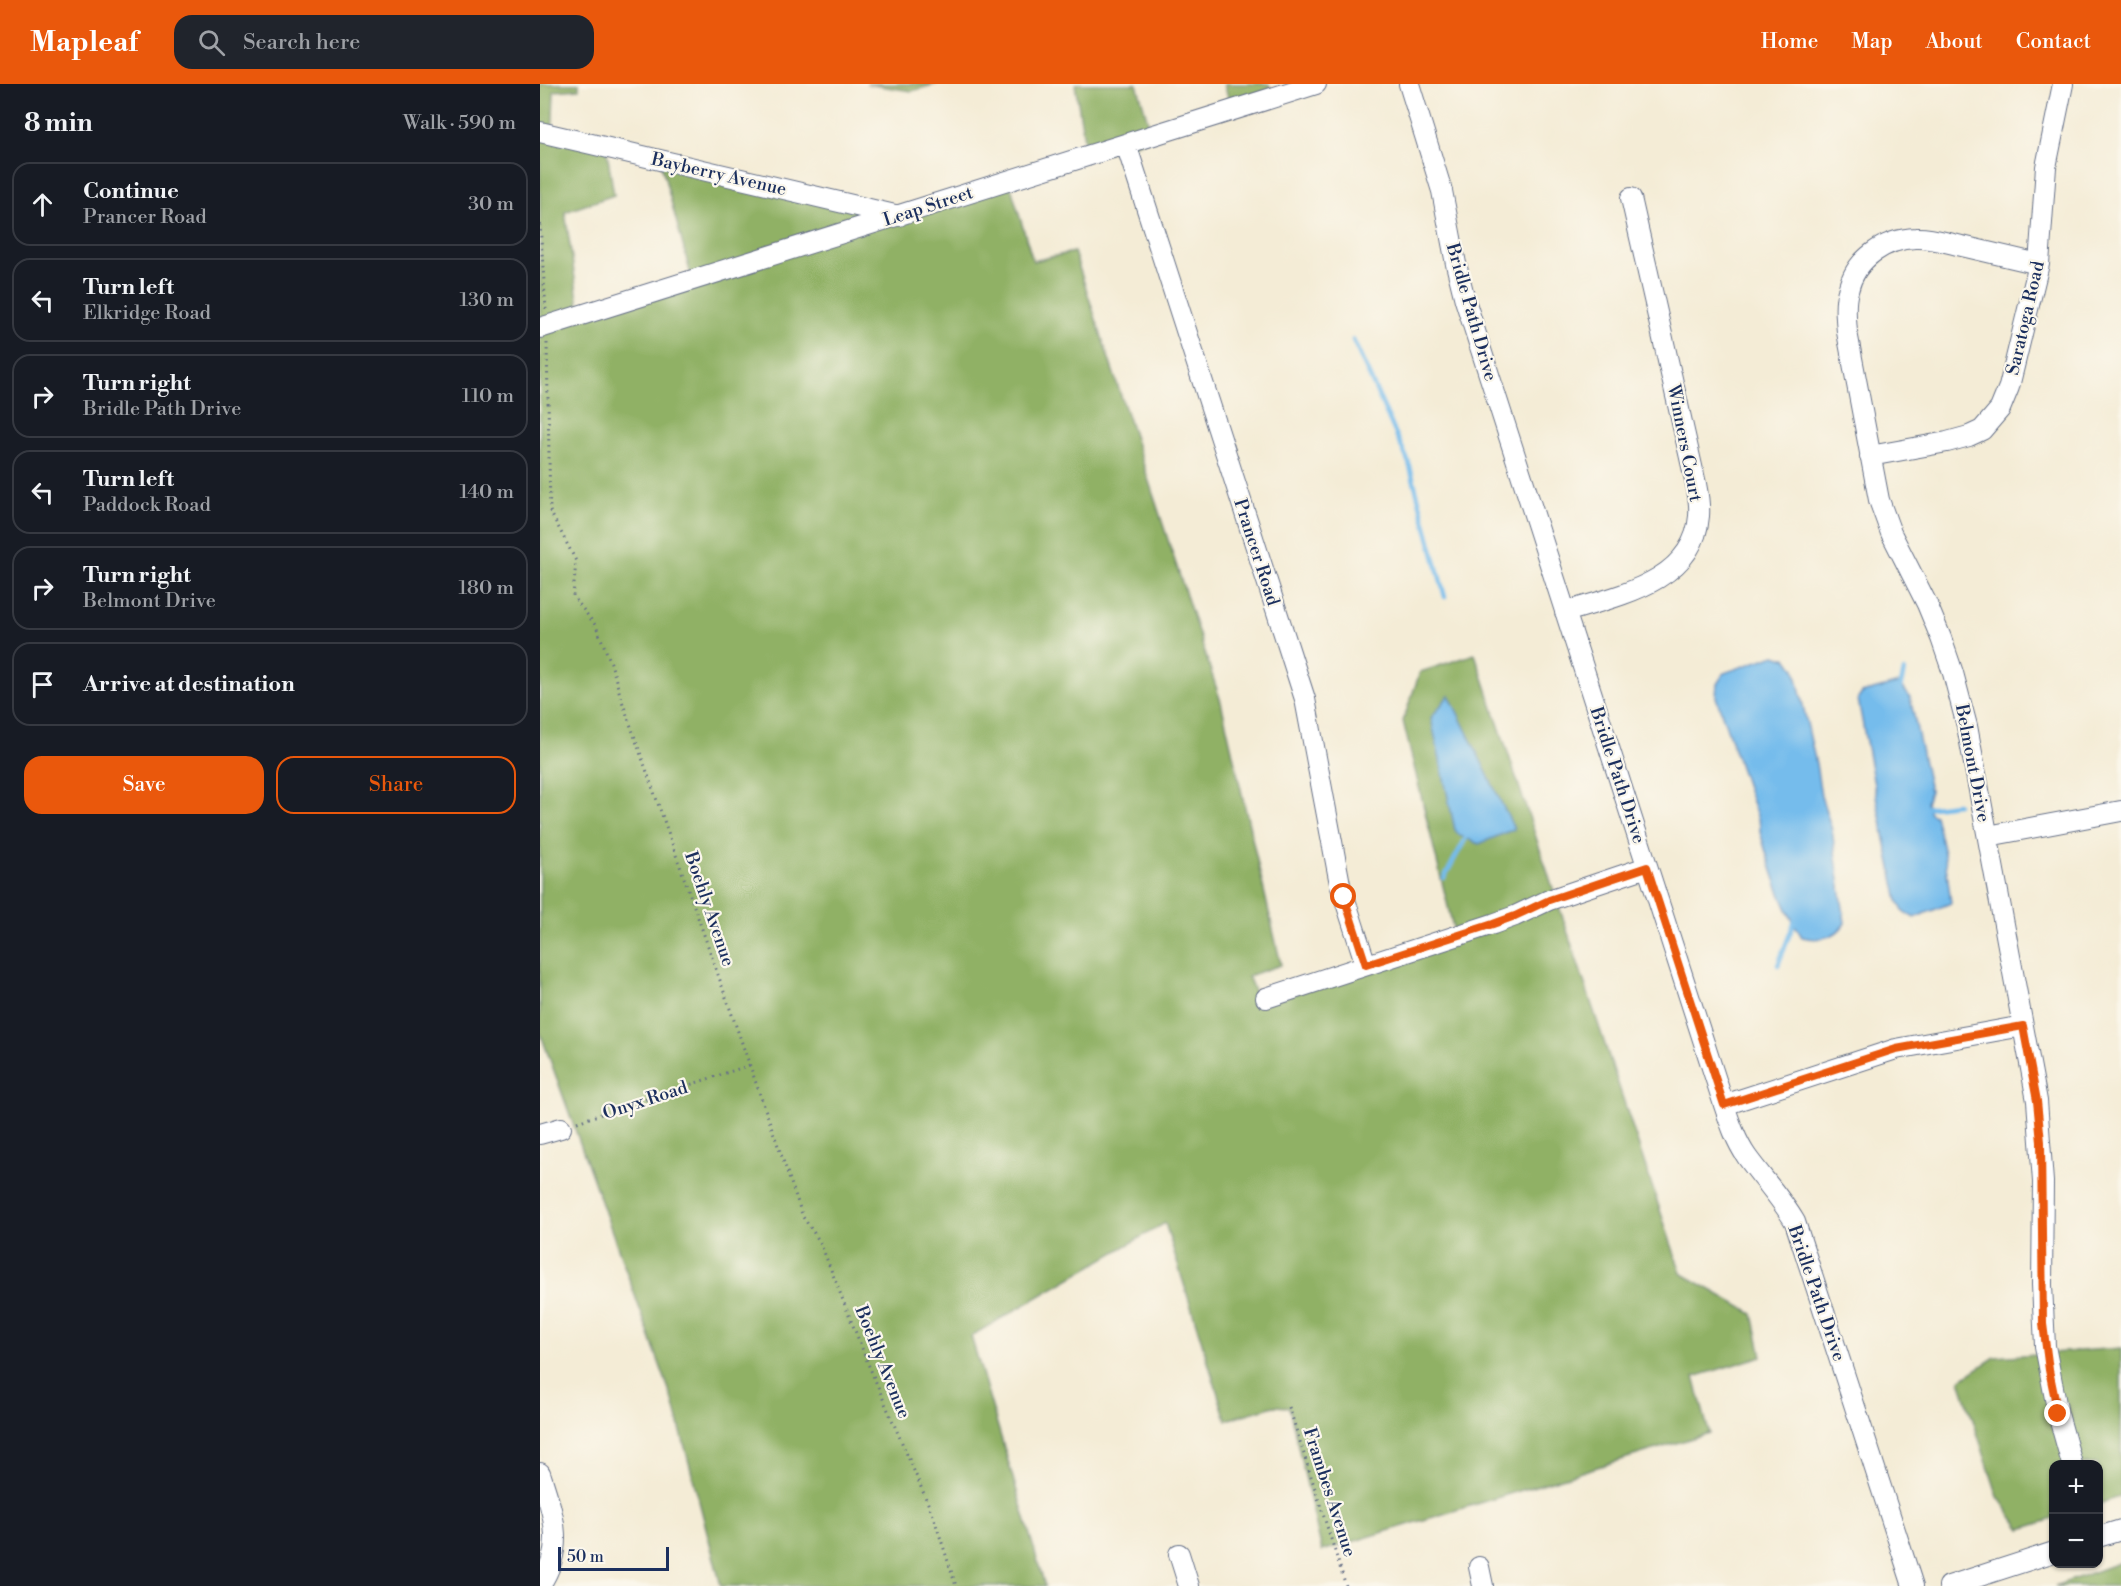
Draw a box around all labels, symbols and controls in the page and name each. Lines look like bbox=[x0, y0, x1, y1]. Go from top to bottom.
search box bbox=[174, 15, 594, 69]
text: Mapleaf bbox=[30, 25, 138, 60]
icon: search bbox=[195, 26, 228, 59]
text: Search here bbox=[243, 29, 360, 56]
text: Home bbox=[1761, 29, 1818, 55]
text: Map bbox=[1851, 29, 1893, 55]
text: About bbox=[1926, 29, 1983, 55]
text: Contact bbox=[2016, 29, 2091, 55]
text: 8 min bbox=[24, 107, 93, 139]
text: Walk · 590 m bbox=[403, 111, 516, 136]
street label: Bayberry Avenue bbox=[648, 148, 789, 201]
text: Continue bbox=[83, 178, 179, 205]
street label: Leap Street bbox=[880, 181, 977, 232]
icon: ahead bbox=[26, 188, 59, 221]
text: 30 m bbox=[468, 192, 514, 217]
text: Prancer Road bbox=[83, 205, 207, 230]
street label: Bridle Path Drive bbox=[1441, 240, 1502, 384]
street label: Saratoga Road bbox=[2001, 258, 2050, 377]
text: Turn left bbox=[83, 274, 174, 301]
icon: left bbox=[26, 284, 59, 317]
text: 130 m bbox=[459, 288, 514, 313]
text: Elkridge Road bbox=[83, 301, 211, 326]
text: Turn right bbox=[83, 370, 191, 397]
icon: right bbox=[26, 380, 59, 413]
street label: Winners Court bbox=[1662, 382, 1707, 504]
text: 110 m bbox=[462, 384, 514, 409]
text: Bridle Path Drive bbox=[83, 397, 241, 422]
text: Turn left bbox=[83, 466, 174, 493]
icon: left bbox=[26, 476, 59, 509]
text: 140 m bbox=[459, 480, 514, 505]
text: Paddock Road bbox=[83, 493, 211, 518]
street label: Prancer Road bbox=[1228, 496, 1285, 609]
text: Turn right bbox=[83, 562, 191, 589]
icon: right bbox=[26, 572, 59, 605]
text: 180 m bbox=[459, 576, 514, 601]
text: Belmont Drive bbox=[83, 589, 216, 614]
icon: arrive bbox=[26, 668, 59, 701]
text: Arrive at destination bbox=[83, 671, 295, 698]
street label: Belmont Drive bbox=[1950, 701, 1995, 824]
street label: Bridle Path Drive bbox=[1584, 703, 1650, 846]
button: Save bbox=[24, 756, 264, 814]
button: Share bbox=[276, 756, 516, 814]
street label: Boehly Avenue bbox=[679, 848, 740, 970]
route start bbox=[1330, 883, 1356, 909]
street label: Onyx Road bbox=[600, 1076, 691, 1125]
street label: Bridle Path Drive bbox=[1782, 1221, 1851, 1364]
street label: Boehly Avenue bbox=[849, 1301, 916, 1422]
route end bbox=[2044, 1400, 2070, 1426]
street label: Frambes Avenue bbox=[1298, 1425, 1361, 1560]
map controls bbox=[2049, 1460, 2103, 1568]
button: + bbox=[2049, 1460, 2103, 1514]
button: − bbox=[2049, 1514, 2103, 1568]
scale bar bbox=[558, 1544, 669, 1572]
text: 50 m bbox=[567, 1547, 604, 1567]

